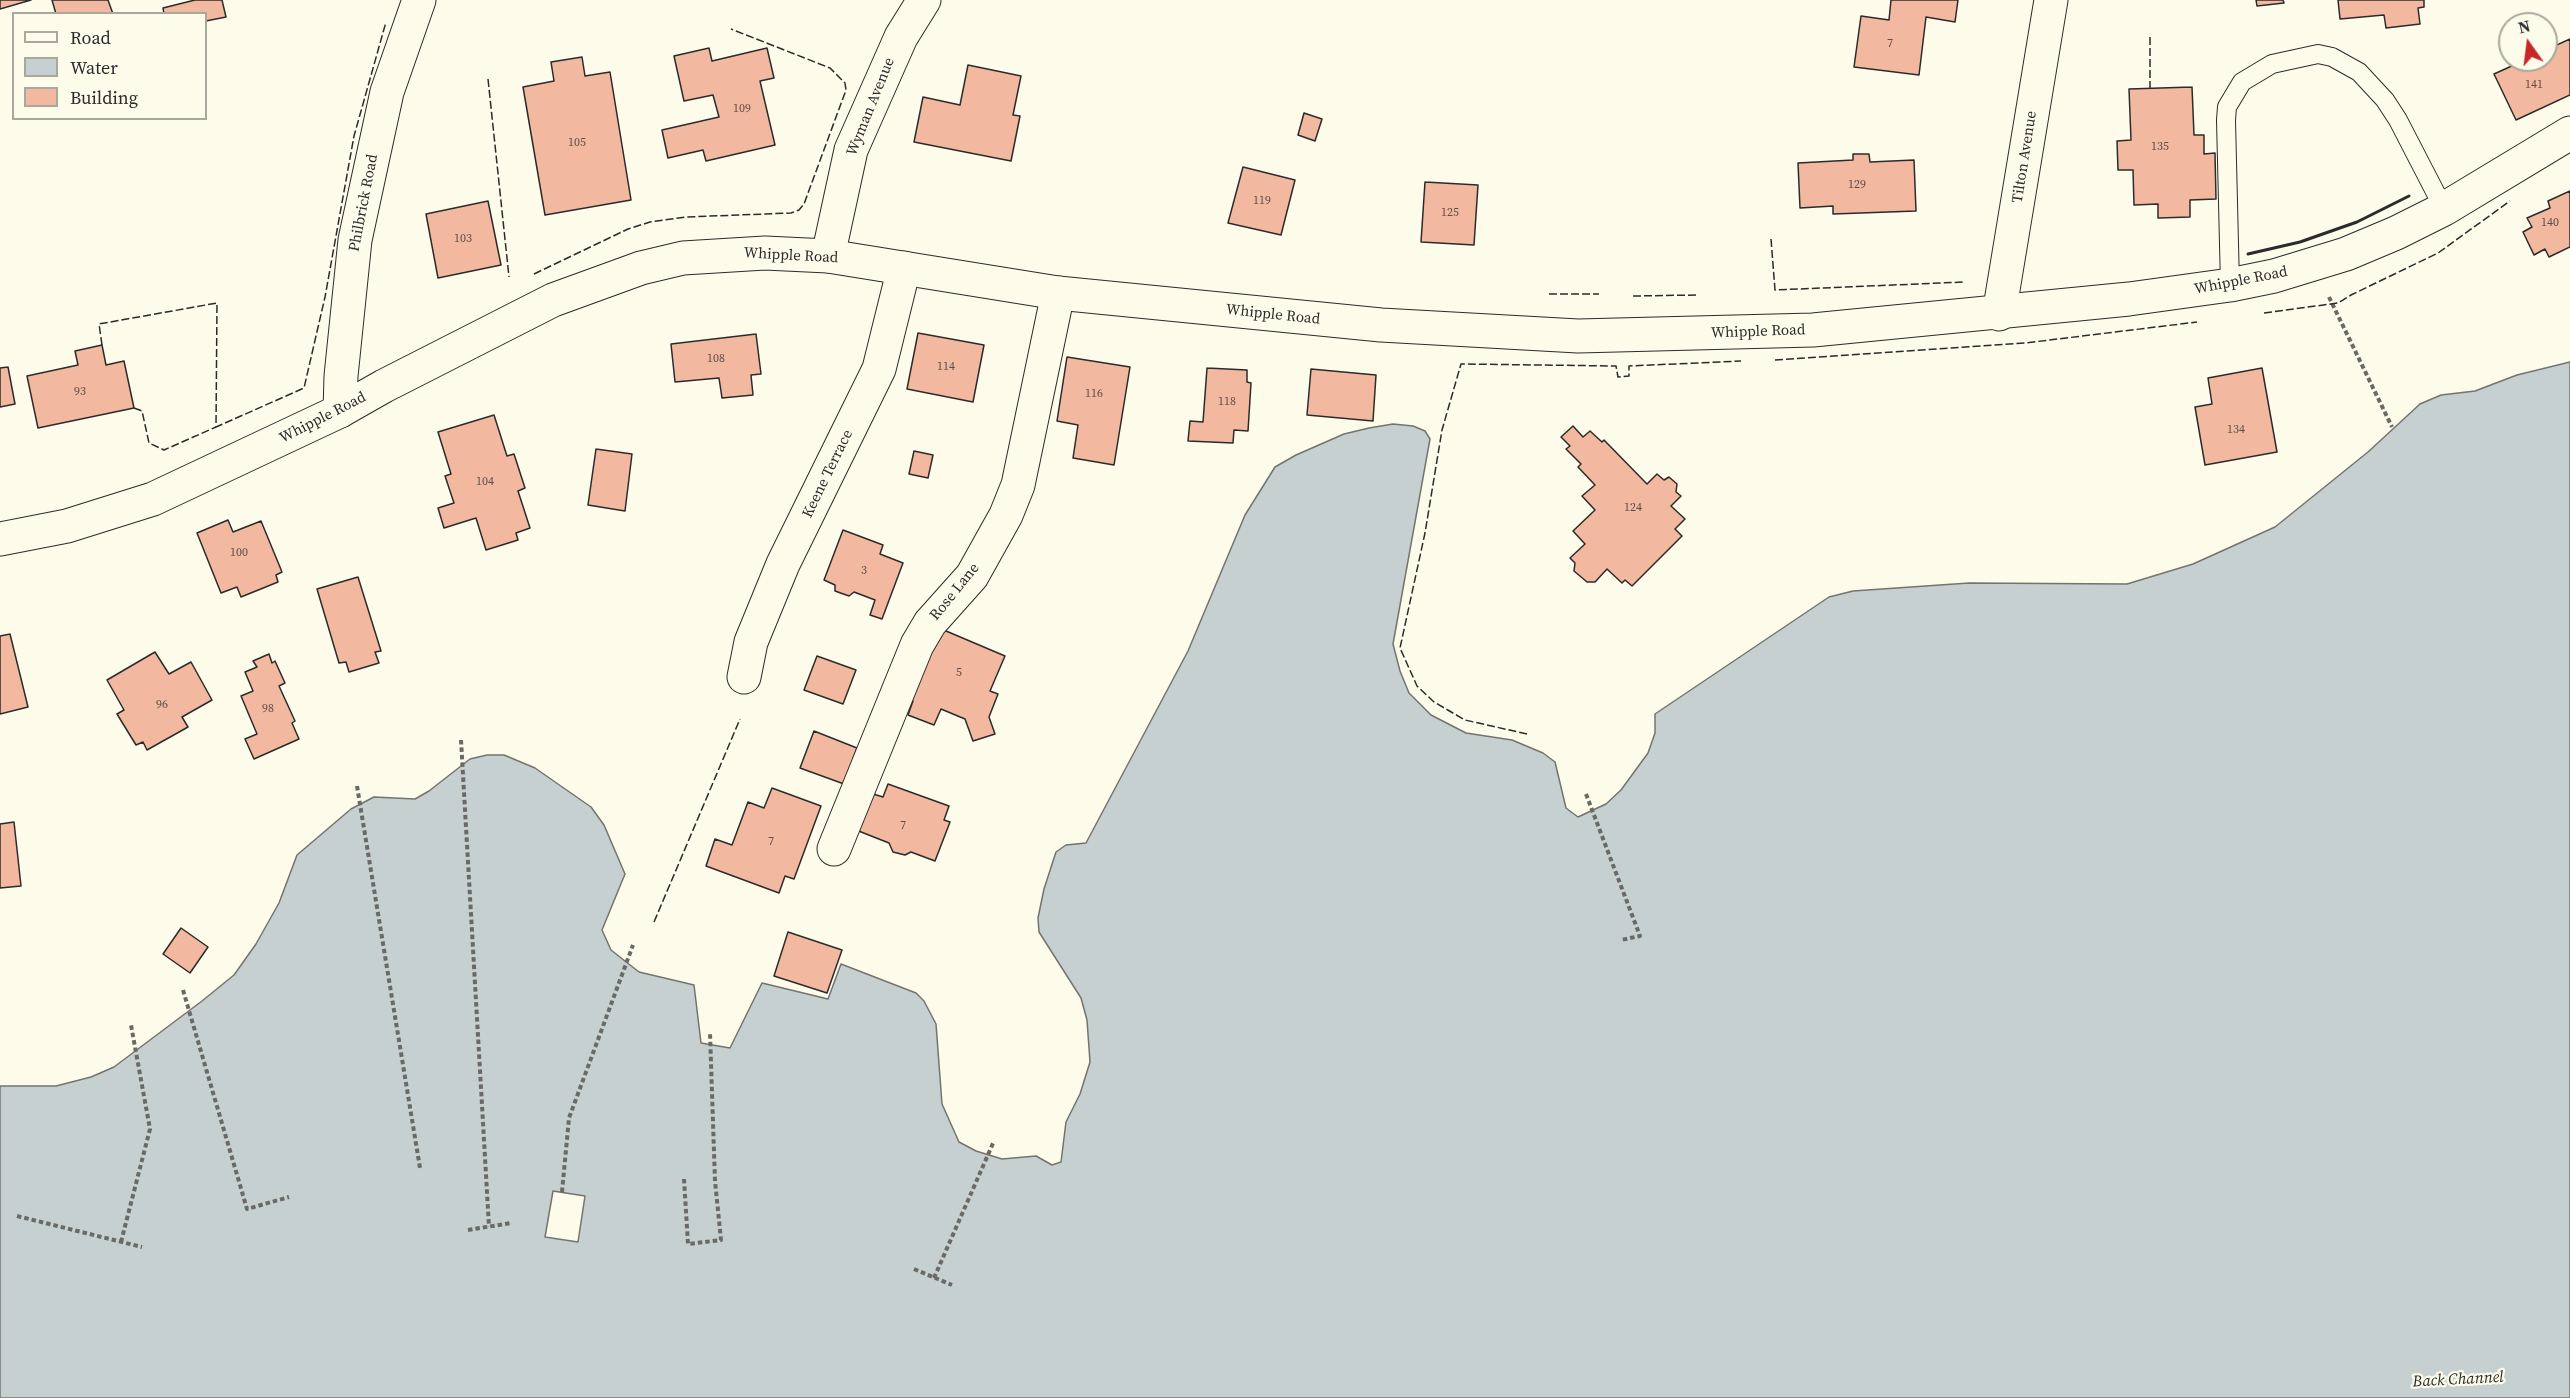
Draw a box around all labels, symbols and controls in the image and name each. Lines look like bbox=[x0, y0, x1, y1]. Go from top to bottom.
legend bbox=[12, 12, 207, 120]
north arrow bbox=[2498, 12, 2558, 72]
text: N bbox=[2516, 14, 2532, 39]
text: Road bbox=[70, 25, 111, 50]
house number: 7 bbox=[1887, 37, 1893, 51]
text: Water bbox=[70, 55, 118, 80]
street label: Wyman Avenue bbox=[843, 55, 899, 159]
house number: 141 bbox=[2525, 78, 2543, 92]
text: Building bbox=[70, 85, 138, 110]
house number: 109 bbox=[733, 102, 751, 116]
street label: Tilton Avenue bbox=[2009, 110, 2041, 204]
house number: 105 bbox=[568, 136, 586, 150]
house number: 135 bbox=[2151, 140, 2169, 154]
street label: Philbrick Road bbox=[346, 153, 382, 253]
house number: 129 bbox=[1848, 178, 1866, 192]
house number: 119 bbox=[1253, 194, 1271, 208]
house number: 125 bbox=[1441, 206, 1459, 220]
house number: 140 bbox=[2541, 216, 2559, 230]
house number: 103 bbox=[454, 232, 472, 246]
street label: Whipple Road bbox=[743, 245, 839, 267]
street label: Whipple Road bbox=[2193, 263, 2289, 299]
street label: Whipple Road bbox=[1225, 301, 1321, 329]
street label: Whipple Road bbox=[1710, 321, 1806, 343]
house number: 108 bbox=[707, 352, 725, 366]
house number: 114 bbox=[937, 360, 955, 374]
house number: 93 bbox=[74, 385, 86, 399]
house number: 116 bbox=[1085, 387, 1103, 401]
street label: Whipple Road bbox=[277, 389, 369, 447]
house number: 118 bbox=[1218, 395, 1236, 409]
house number: 134 bbox=[2227, 423, 2245, 437]
street label: Keene Terrace bbox=[799, 427, 857, 521]
house number: 104 bbox=[476, 475, 494, 489]
house number: 124 bbox=[1624, 501, 1642, 515]
house number: 100 bbox=[230, 546, 248, 560]
street label: Rose Lane bbox=[926, 560, 984, 624]
house number: 3 bbox=[861, 564, 867, 578]
house number: 5 bbox=[956, 666, 962, 680]
house number: 96 bbox=[156, 698, 168, 712]
house number: 98 bbox=[262, 702, 274, 716]
house number: 7 bbox=[900, 819, 906, 833]
house number: 7 bbox=[768, 835, 774, 849]
water label: Back Channel bbox=[2412, 1368, 2504, 1392]

